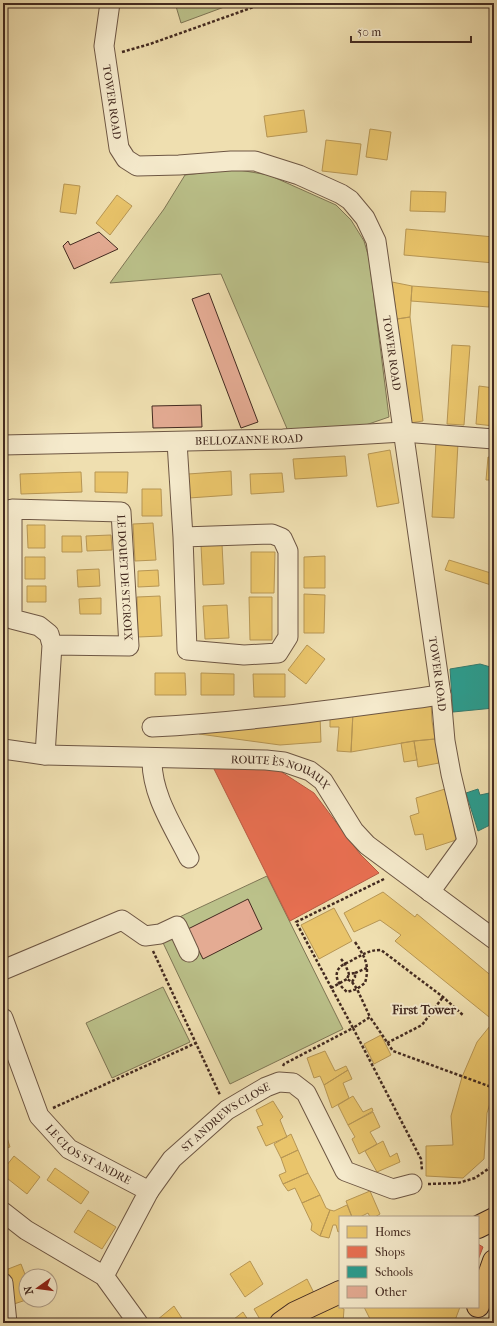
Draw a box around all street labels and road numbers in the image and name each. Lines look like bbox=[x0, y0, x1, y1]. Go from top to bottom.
street label: TOWER ROAD bbox=[100, 64, 124, 140]
street label: TOWER ROAD bbox=[380, 315, 404, 391]
street label: BELLOZANNE ROAD bbox=[195, 431, 303, 447]
street label: LE DOUET DE ST.CROIX bbox=[115, 514, 135, 641]
street label: TOWER ROAD bbox=[426, 636, 449, 712]
street label: ROUTE ÈS NOUAUX bbox=[231, 753, 333, 792]
street label: ST ANDREWS CLOSE bbox=[179, 1080, 272, 1154]
street label: LE CLOS ST ANDRE bbox=[43, 1122, 134, 1187]

